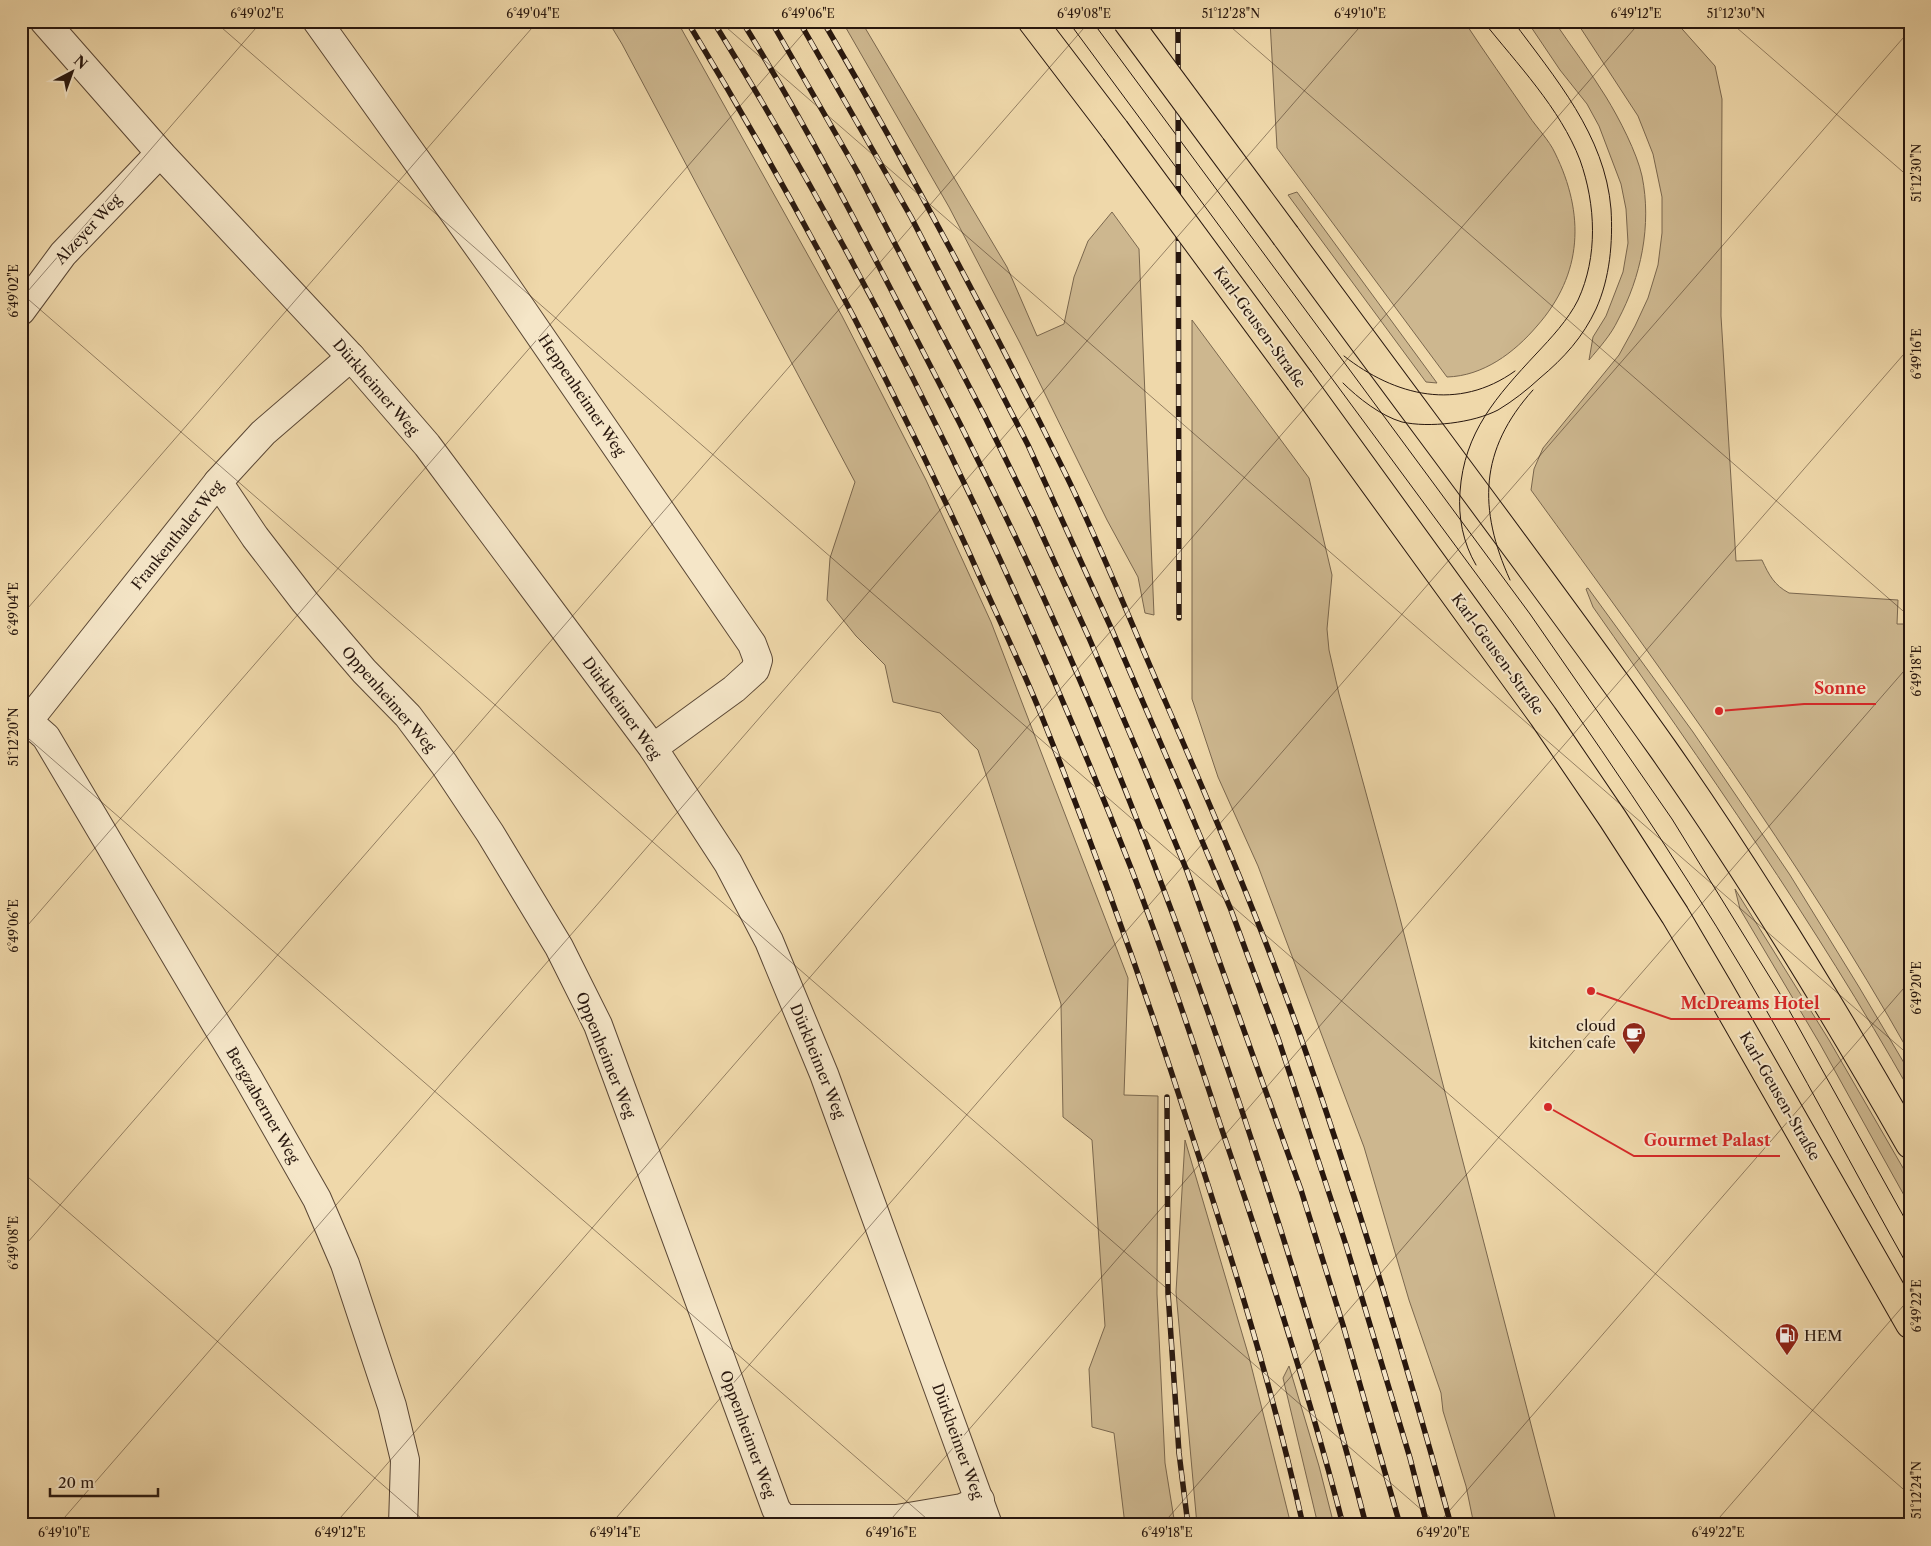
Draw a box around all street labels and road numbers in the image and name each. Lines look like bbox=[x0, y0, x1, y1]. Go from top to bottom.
street label: Alzeyer Weg bbox=[50, 190, 125, 269]
street label: Karl-Geusen-Straße bbox=[1210, 263, 1310, 391]
street label: Heppenheimer Weg bbox=[534, 330, 630, 460]
street label: Dürkheimer Weg bbox=[329, 335, 423, 439]
street label: Frankenthaler Weg bbox=[127, 476, 227, 594]
street label: Karl-Geusen-Straße bbox=[1448, 590, 1548, 718]
street label: Oppenheimer Weg bbox=[338, 642, 440, 756]
street label: Dürkheimer Weg bbox=[579, 653, 666, 763]
street label: Oppenheimer Weg bbox=[572, 989, 640, 1121]
street label: Dürkheimer Weg bbox=[786, 1001, 850, 1121]
street label: Karl-Geusen-Straße bbox=[1735, 1028, 1825, 1164]
street label: Bergzaberner Weg bbox=[222, 1043, 304, 1167]
street label: Oppenheimer Weg bbox=[716, 1368, 780, 1500]
street label: Dürkheimer Weg bbox=[928, 1381, 988, 1502]

